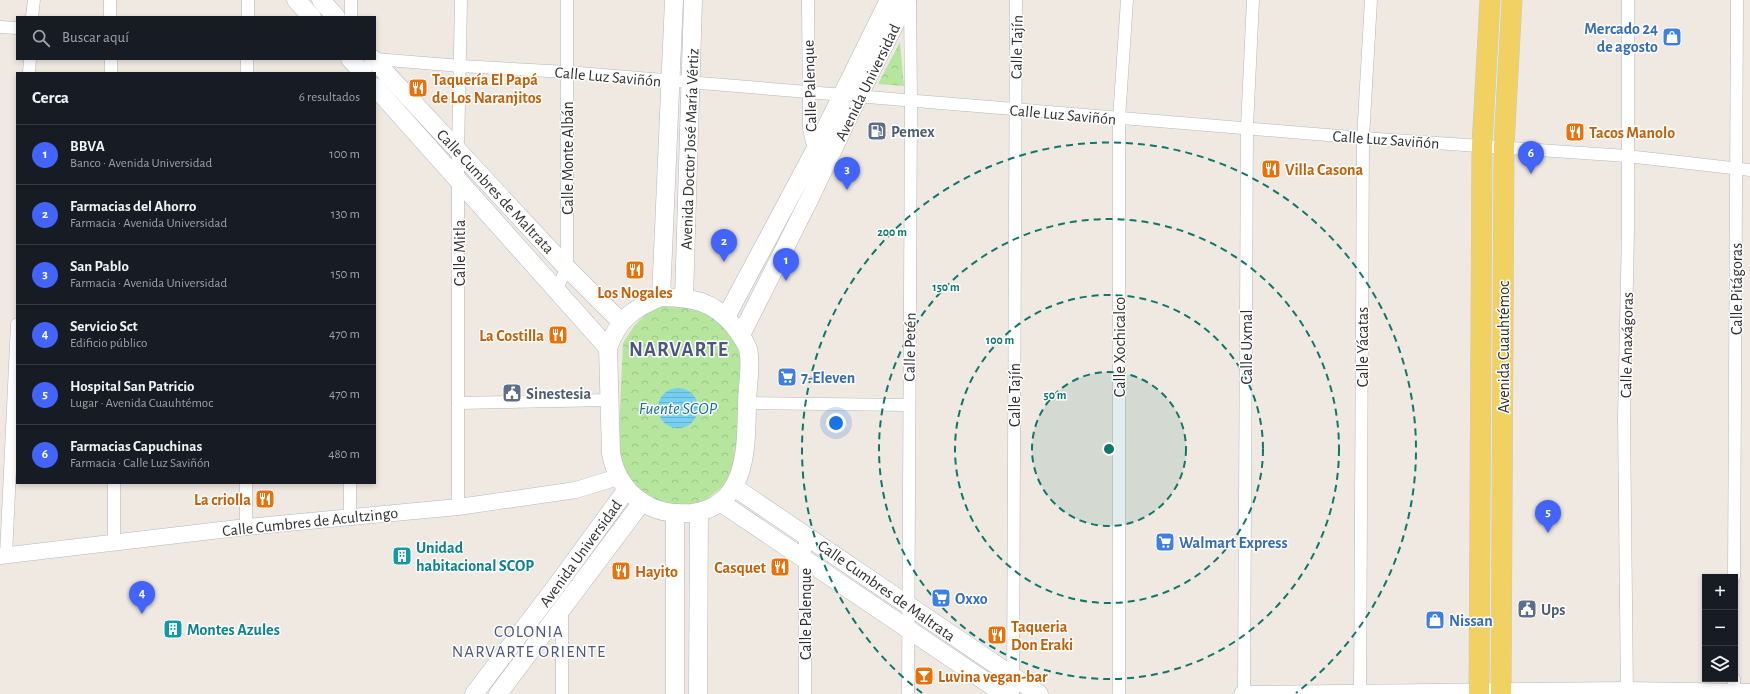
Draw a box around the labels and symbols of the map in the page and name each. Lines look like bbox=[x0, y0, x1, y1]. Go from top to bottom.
street label: Calle Tajín bbox=[1008, 15, 1027, 79]
street label: Avenida Universidad bbox=[833, 21, 903, 143]
place label: Mercado 24 de agosto bbox=[1584, 21, 1658, 55]
shop icon: Mercado 24 de agosto bbox=[1661, 26, 1683, 48]
street label: Calle Palenque bbox=[800, 40, 820, 132]
street label: Avenida Doctor José María Vértiz bbox=[678, 48, 702, 250]
street label: Calle Luz Saviñón bbox=[554, 64, 662, 90]
place label: Taquería El Papá de Los Naranjitos bbox=[432, 72, 542, 107]
restaurant icon: Taquería El Papá de Los Naranjitos bbox=[407, 77, 429, 99]
street label: Calle Monte Albán bbox=[560, 101, 576, 215]
street label: Calle Luz Saviñón bbox=[1009, 102, 1117, 128]
fuel station icon: Pemex bbox=[866, 120, 888, 142]
restaurant icon: Tacos Manolo bbox=[1564, 121, 1586, 143]
place label: Pemex bbox=[891, 124, 935, 140]
place label: Tacos Manolo bbox=[1589, 125, 1675, 141]
street label: Calle Cumbres de Maltrata bbox=[434, 126, 557, 257]
street label: Calle Luz Saviñón bbox=[1332, 128, 1440, 152]
pin: 6 bbox=[1518, 141, 1544, 174]
pin: 3 bbox=[834, 157, 860, 190]
restaurant icon: Villa Casona bbox=[1260, 158, 1282, 180]
place label: Villa Casona bbox=[1285, 162, 1363, 178]
street label: Calle Mitla bbox=[452, 220, 468, 286]
text: 200 m bbox=[877, 226, 907, 238]
pin: 2 bbox=[711, 229, 737, 262]
street label: Calle Pitágoras bbox=[1729, 243, 1745, 335]
pin: 1 bbox=[773, 248, 799, 281]
restaurant icon: Los Nogales bbox=[624, 259, 646, 281]
text: 150 m bbox=[932, 281, 960, 293]
street label: Avenida Cuauhtémoc bbox=[1496, 281, 1512, 413]
place label: Los Nogales bbox=[597, 285, 673, 301]
street label: Calle Anaxágoras bbox=[1618, 292, 1636, 398]
street label: Calle Xochicalco bbox=[1112, 297, 1128, 397]
street label: Calle Yácatas bbox=[1355, 307, 1371, 387]
street label: Calle Uxmal bbox=[1239, 310, 1255, 384]
street label: Calle Petén bbox=[901, 312, 919, 382]
restaurant icon: La Costilla bbox=[547, 324, 569, 346]
place label: La Costilla bbox=[479, 328, 544, 344]
text: 100 m bbox=[986, 334, 1014, 346]
district label: NARVARTE bbox=[629, 340, 729, 360]
street label: Calle Tajín bbox=[1007, 363, 1024, 427]
supermarket icon: 7-Eleven bbox=[776, 366, 798, 388]
place label: 7-Eleven bbox=[801, 370, 855, 386]
public building icon: Sinestesia bbox=[501, 382, 523, 404]
place label: Sinestesia bbox=[526, 386, 591, 402]
text: 50 m bbox=[1044, 389, 1067, 401]
water label: Fuente SCOP bbox=[639, 400, 718, 417]
your location bbox=[826, 413, 846, 433]
centre of rings bbox=[1102, 442, 1116, 456]
restaurant icon: La criolla bbox=[254, 488, 276, 510]
place label: La criolla bbox=[194, 492, 251, 508]
street label: Avenida Universidad bbox=[537, 497, 625, 610]
pin: 5 bbox=[1535, 500, 1561, 533]
street label: Calle Cumbres de Acultzingo bbox=[221, 505, 399, 539]
supermarket icon: Walmart Express bbox=[1154, 531, 1176, 553]
place label: Walmart Express bbox=[1179, 535, 1288, 551]
street label: Calle Cumbres de Maltrata bbox=[815, 537, 958, 644]
place label: Unidad habitacional SCOP bbox=[416, 540, 534, 574]
building icon: Unidad habitacional SCOP bbox=[391, 545, 413, 567]
restaurant icon: Casquet bbox=[769, 556, 791, 578]
restaurant icon: Hayito bbox=[610, 560, 632, 582]
place label: Casquet bbox=[714, 560, 767, 576]
place label: Hayito bbox=[635, 564, 678, 581]
street label: Calle Palenque bbox=[798, 568, 814, 660]
pin: 4 bbox=[129, 581, 155, 614]
supermarket icon: Oxxo bbox=[930, 587, 952, 609]
place label: Oxxo bbox=[955, 591, 988, 607]
public building icon: Ups bbox=[1516, 598, 1538, 620]
place label: Ups bbox=[1541, 602, 1565, 618]
shop icon: Nissan bbox=[1424, 609, 1446, 631]
place label: Nissan bbox=[1449, 613, 1493, 629]
building icon: Montes Azules bbox=[162, 618, 184, 640]
place label: Taqueria Don Eraki bbox=[1011, 619, 1073, 653]
place label: Montes Azules bbox=[187, 622, 280, 638]
district label: COLONIA NARVARTE ORIENTE bbox=[452, 623, 606, 660]
restaurant icon: Taqueria Don Eraki bbox=[986, 624, 1008, 646]
bar icon: Luvina vegan-bar bbox=[913, 665, 935, 687]
place label: Luvina vegan-bar bbox=[938, 669, 1048, 685]

